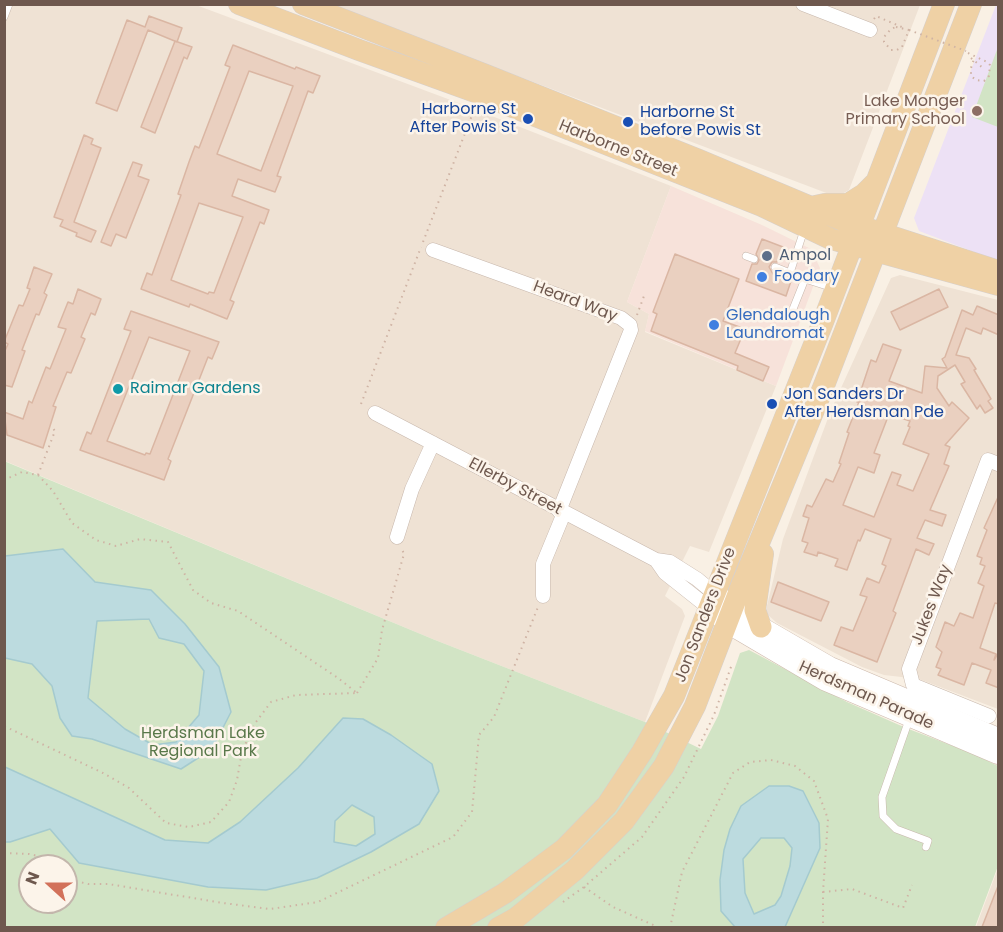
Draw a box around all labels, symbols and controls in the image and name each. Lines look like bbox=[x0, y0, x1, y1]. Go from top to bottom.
place label: Lake Monger Primary School bbox=[846, 92, 965, 130]
place label: Harborne St After Powis St bbox=[410, 100, 516, 138]
place label: Harborne St before Powis St bbox=[640, 103, 761, 141]
marker: Lake Monger Primary School bbox=[970, 104, 984, 118]
marker: Harborne St After Powis St bbox=[521, 112, 535, 126]
marker: Harborne St before Powis St bbox=[621, 115, 635, 129]
street label: Harborne Street bbox=[556, 116, 680, 182]
place label: Ampol bbox=[779, 246, 831, 266]
marker: Ampol bbox=[760, 249, 774, 263]
place label: Foodary bbox=[774, 267, 839, 287]
marker: Foodary bbox=[755, 270, 769, 284]
street label: Heard Way bbox=[530, 277, 620, 327]
place label: Glendalough Laundromat bbox=[726, 306, 830, 344]
marker: Glendalough Laundromat bbox=[707, 318, 721, 332]
place label: Raimar Gardens bbox=[130, 379, 261, 399]
marker: Raimar Gardens bbox=[111, 382, 125, 396]
place label: Jon Sanders Dr After Herdsman Pde bbox=[784, 385, 944, 423]
marker: Jon Sanders Dr After Herdsman Pde bbox=[765, 397, 779, 411]
street label: Ellerby Street bbox=[465, 454, 565, 520]
street label: Jon Sanders Drive bbox=[671, 545, 741, 685]
street label: Jukes Way bbox=[908, 562, 956, 648]
street label: Herdsman Parade bbox=[796, 658, 936, 734]
park label: Herdsman Lake Regional Park bbox=[141, 724, 265, 762]
north arrow bbox=[18, 854, 78, 914]
text: N bbox=[20, 868, 45, 888]

